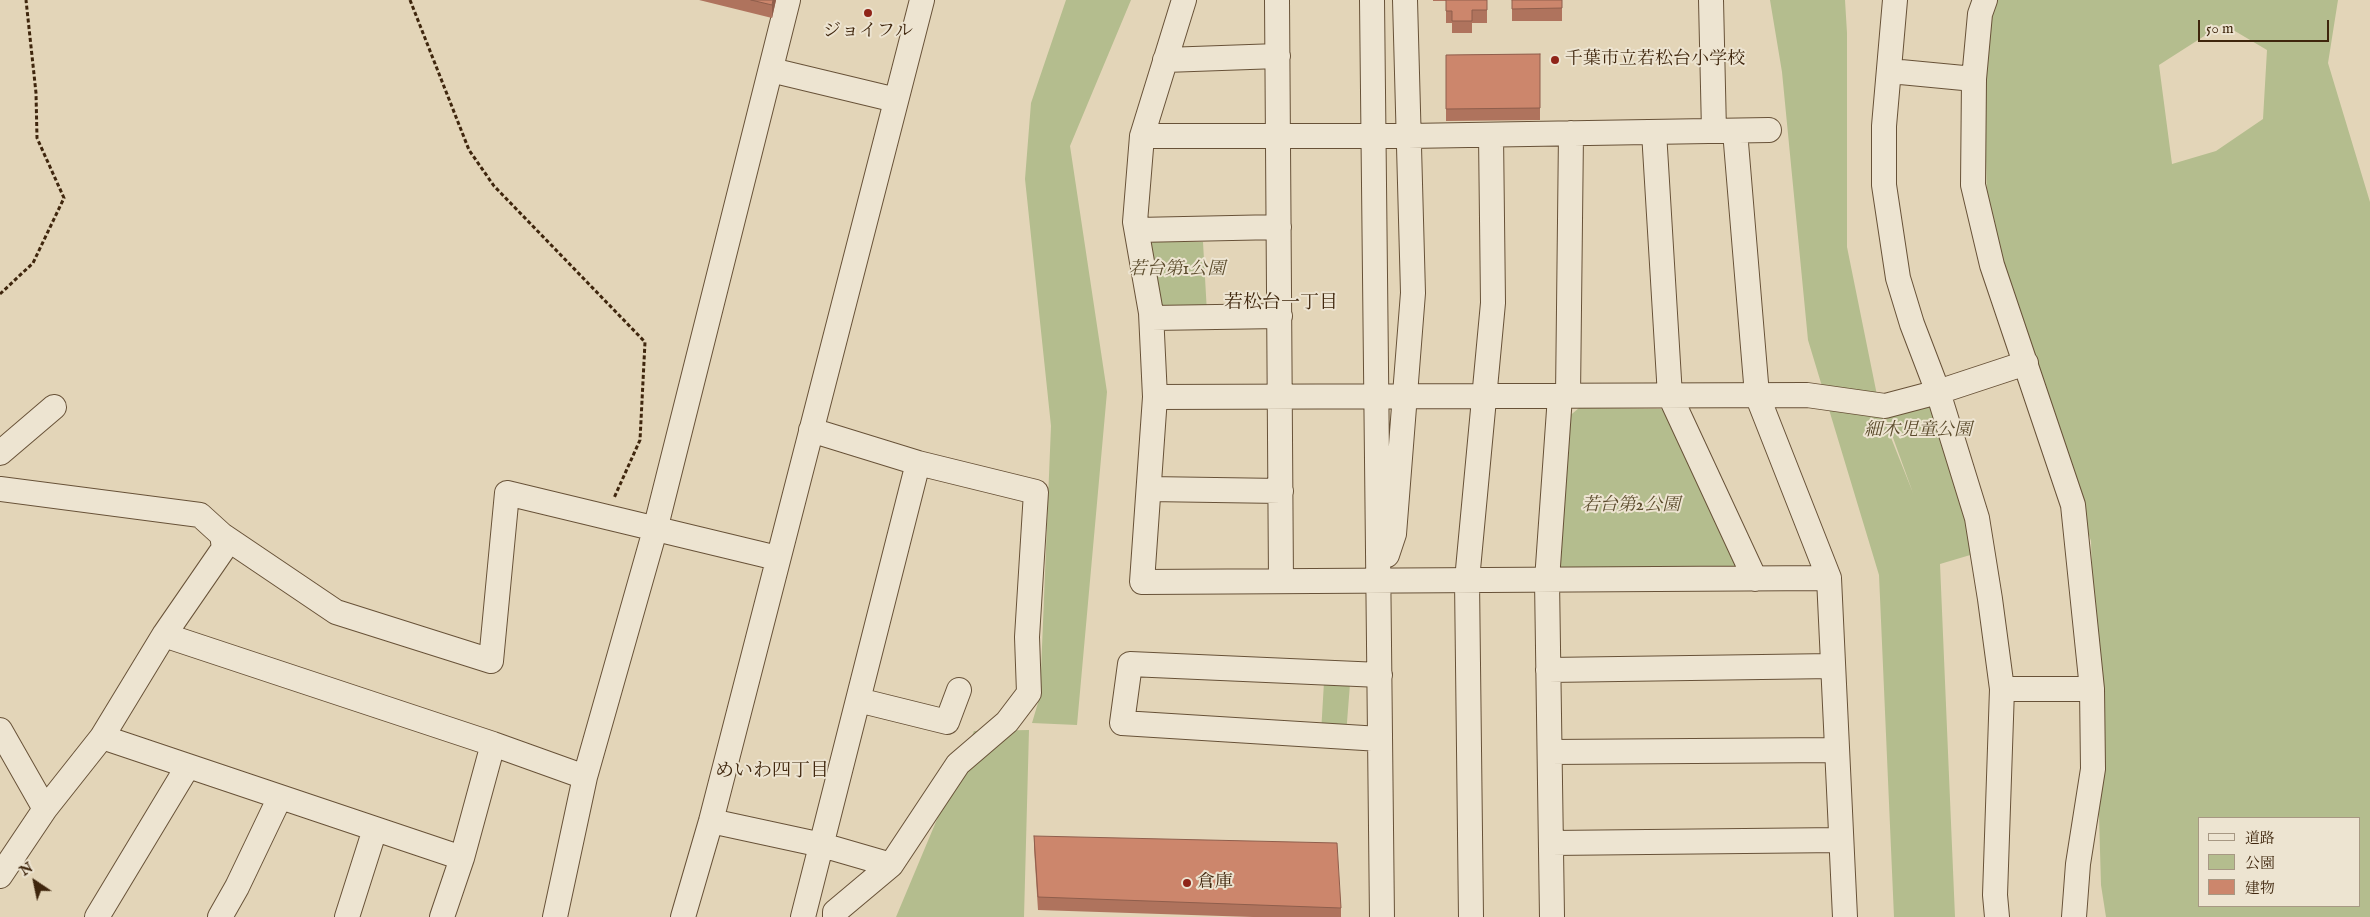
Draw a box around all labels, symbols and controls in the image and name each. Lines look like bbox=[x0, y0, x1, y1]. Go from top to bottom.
marker: ジョイフル bbox=[862, 7, 874, 19]
scale bar bbox=[2200, 10, 2331, 42]
text: 50 m bbox=[2206, 19, 2234, 38]
place label: ジョイフル bbox=[823, 21, 913, 43]
place label: 千葉市立若松台小学校 bbox=[1565, 49, 1745, 71]
marker: 千葉市立若松台小学校 bbox=[1549, 54, 1561, 66]
park label: 若台第1公園 bbox=[1129, 259, 1225, 281]
district label: 若松台一丁目 bbox=[1224, 293, 1338, 315]
park label: 細木児童公園 bbox=[1864, 420, 1972, 442]
park label: 若台第2公園 bbox=[1582, 495, 1680, 517]
district label: めいわ四丁目 bbox=[715, 761, 829, 783]
legend bbox=[2198, 817, 2360, 907]
text: 道路 bbox=[2245, 829, 2275, 848]
text: 公園 bbox=[2245, 854, 2275, 873]
north arrow bbox=[10, 857, 60, 907]
text: N bbox=[17, 859, 37, 880]
place label: 倉庫 bbox=[1197, 872, 1233, 894]
marker: 倉庫 bbox=[1181, 877, 1193, 889]
text: 建物 bbox=[2245, 879, 2275, 898]

